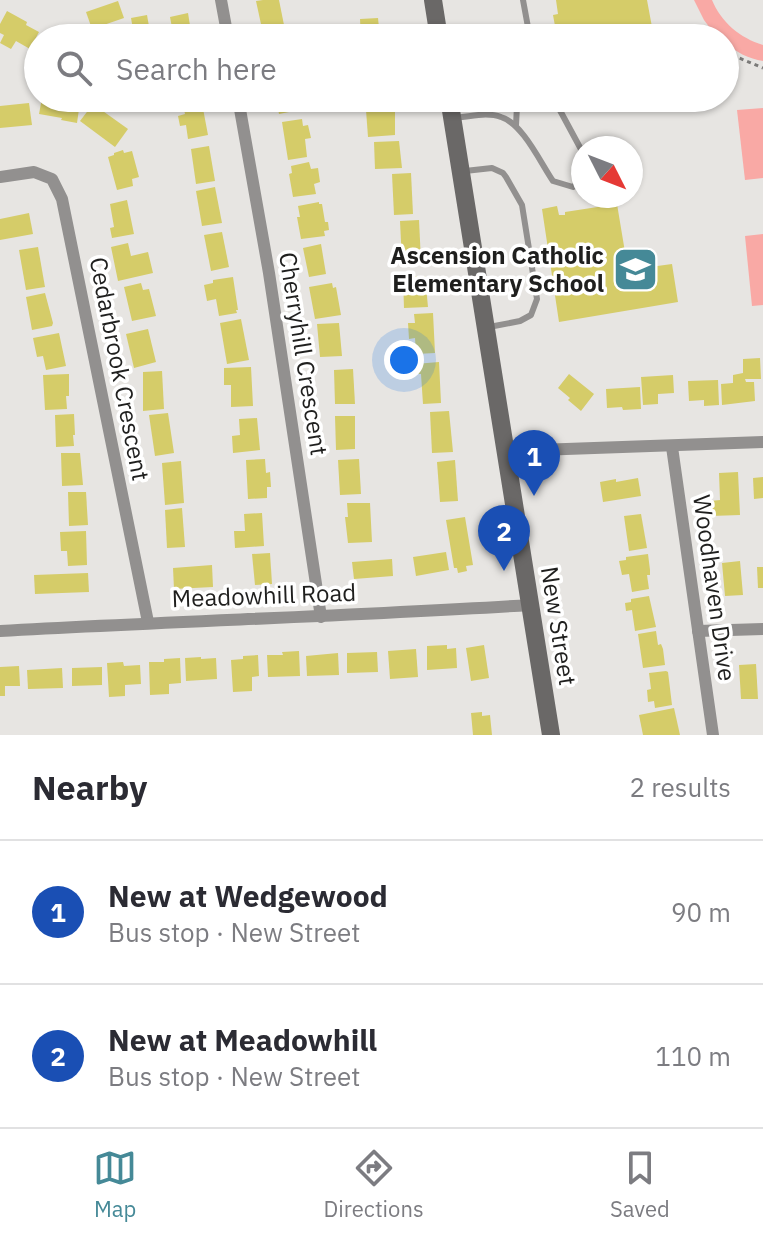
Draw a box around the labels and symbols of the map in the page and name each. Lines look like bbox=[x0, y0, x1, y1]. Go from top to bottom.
north arrow bbox=[571, 136, 643, 208]
place label: Ascension Catholic Elementary School bbox=[390, 239, 604, 299]
school or university icon: Ascension Catholic Elementary School bbox=[611, 246, 659, 294]
street label: Cherryhill Crescent bbox=[272, 250, 336, 458]
street label: Cedarbrook Crescent bbox=[83, 254, 157, 483]
your location bbox=[384, 340, 424, 380]
pin: 1 bbox=[508, 430, 560, 496]
street label: Woodhaven Drive bbox=[686, 493, 744, 683]
pin: 2 bbox=[478, 505, 530, 571]
street label: New Street bbox=[534, 564, 584, 688]
street label: Meadowhill Road bbox=[171, 576, 357, 614]

